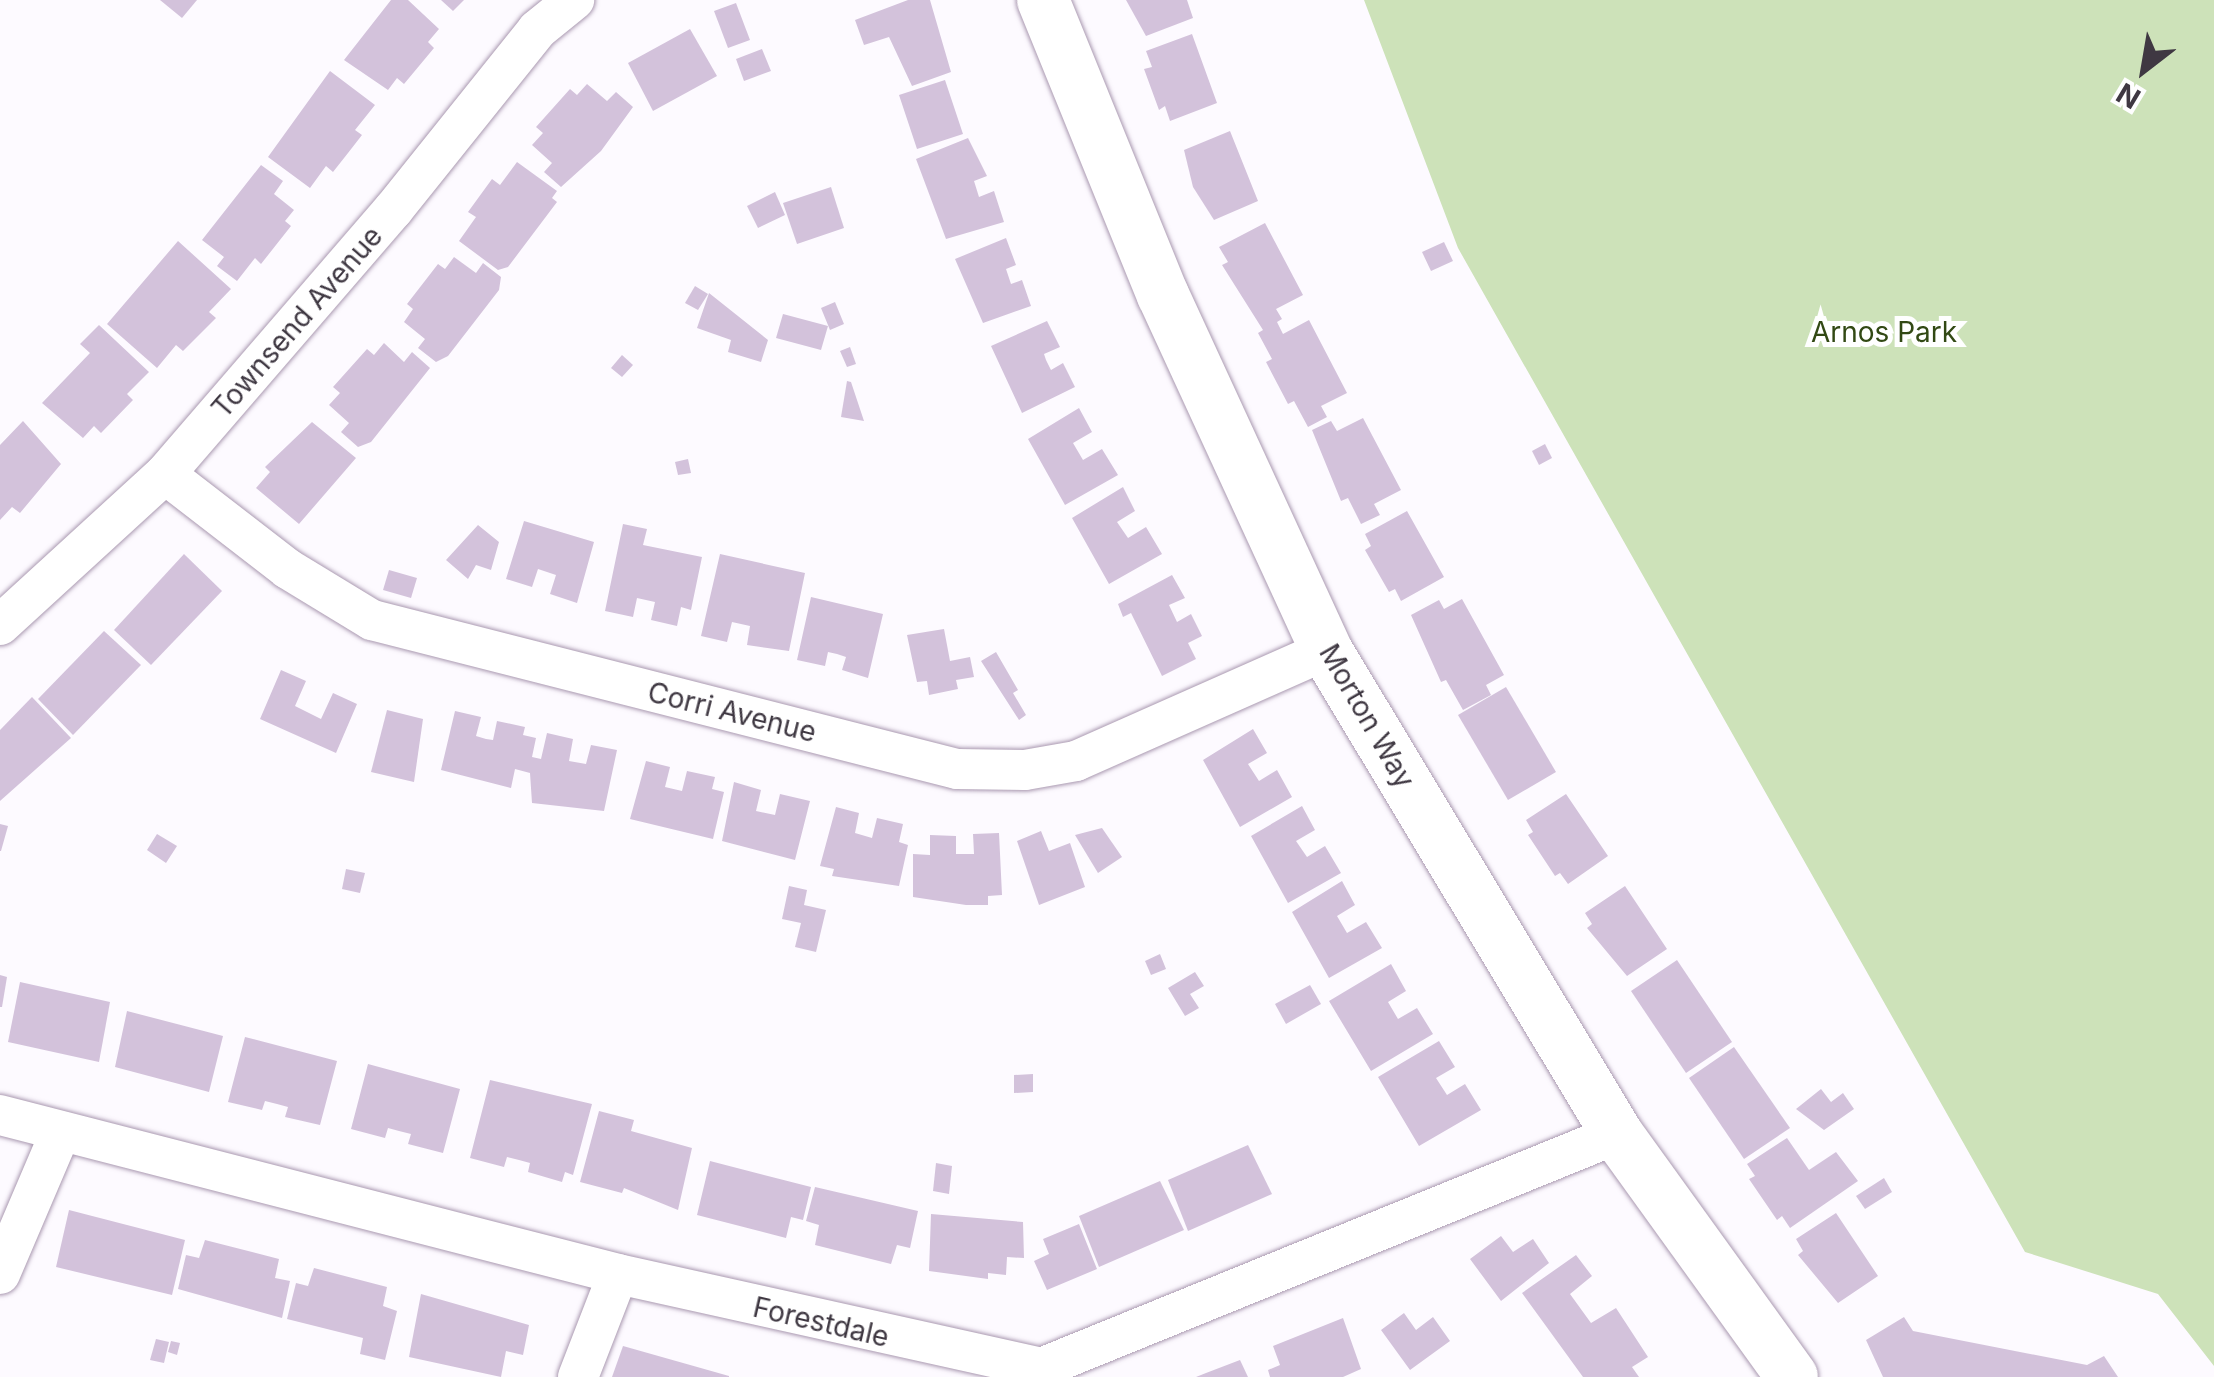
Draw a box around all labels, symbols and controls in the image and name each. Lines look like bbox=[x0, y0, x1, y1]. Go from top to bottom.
north arrow bbox=[2094, 20, 2194, 120]
text: N bbox=[2111, 76, 2146, 116]
street label: Townsend Avenue bbox=[205, 219, 389, 425]
park label: Arnos Park bbox=[1811, 315, 1957, 349]
street label: Morton Way bbox=[1312, 638, 1422, 794]
street label: Corri Avenue bbox=[644, 675, 820, 749]
street label: Forestdale bbox=[750, 1290, 892, 1354]

